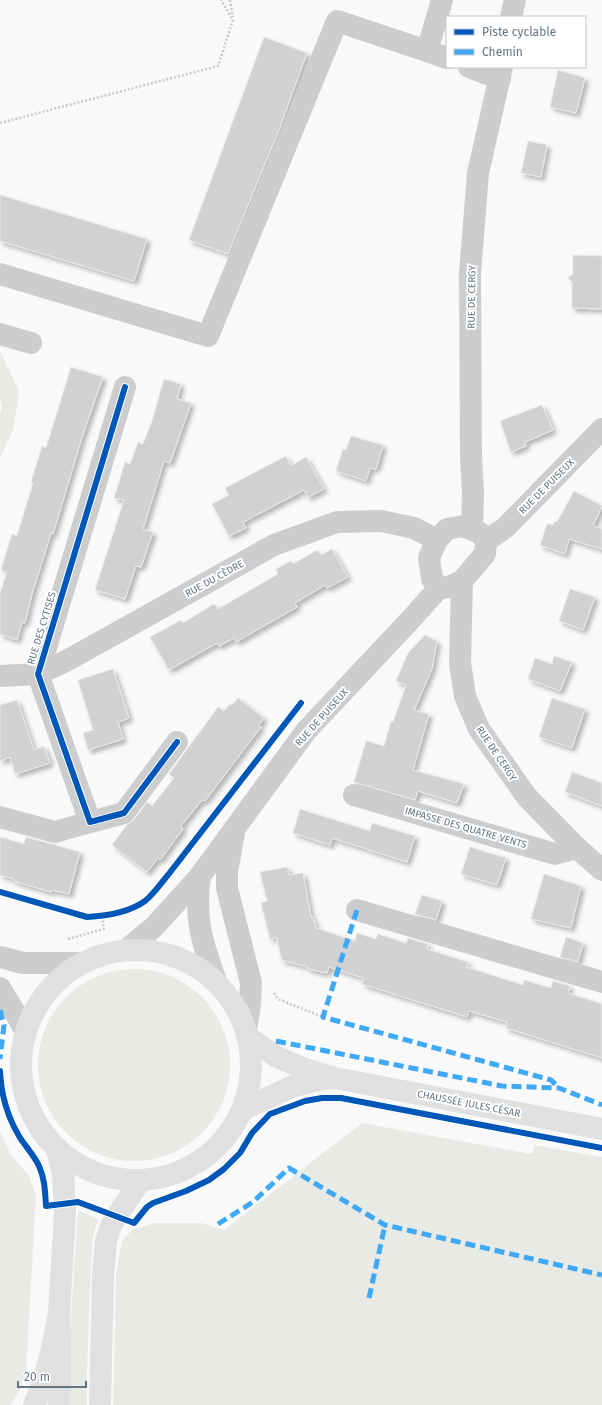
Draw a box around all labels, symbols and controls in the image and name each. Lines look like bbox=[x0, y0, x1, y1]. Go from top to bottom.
legend bbox=[446, 16, 586, 68]
text: Piste cyclable bbox=[482, 25, 556, 39]
text: Chemin bbox=[482, 45, 523, 59]
street label: RUE DE CERGY bbox=[465, 265, 479, 329]
street label: RUE DE PUISEUX bbox=[517, 456, 577, 517]
street label: RUE DU CÈDRE bbox=[182, 556, 246, 600]
street label: RUE DES CYTISES bbox=[25, 590, 59, 666]
street label: RUE DE PUISEUX bbox=[293, 686, 351, 749]
street label: RUE DE CERGY bbox=[473, 724, 519, 784]
street label: IMPASSE DES QUATRE VENTS bbox=[403, 805, 529, 851]
street label: CHAUSSÉE JULES CÉSAR bbox=[416, 1086, 522, 1120]
scale bar bbox=[18, 1363, 86, 1389]
text: 20 m bbox=[24, 1370, 50, 1384]

